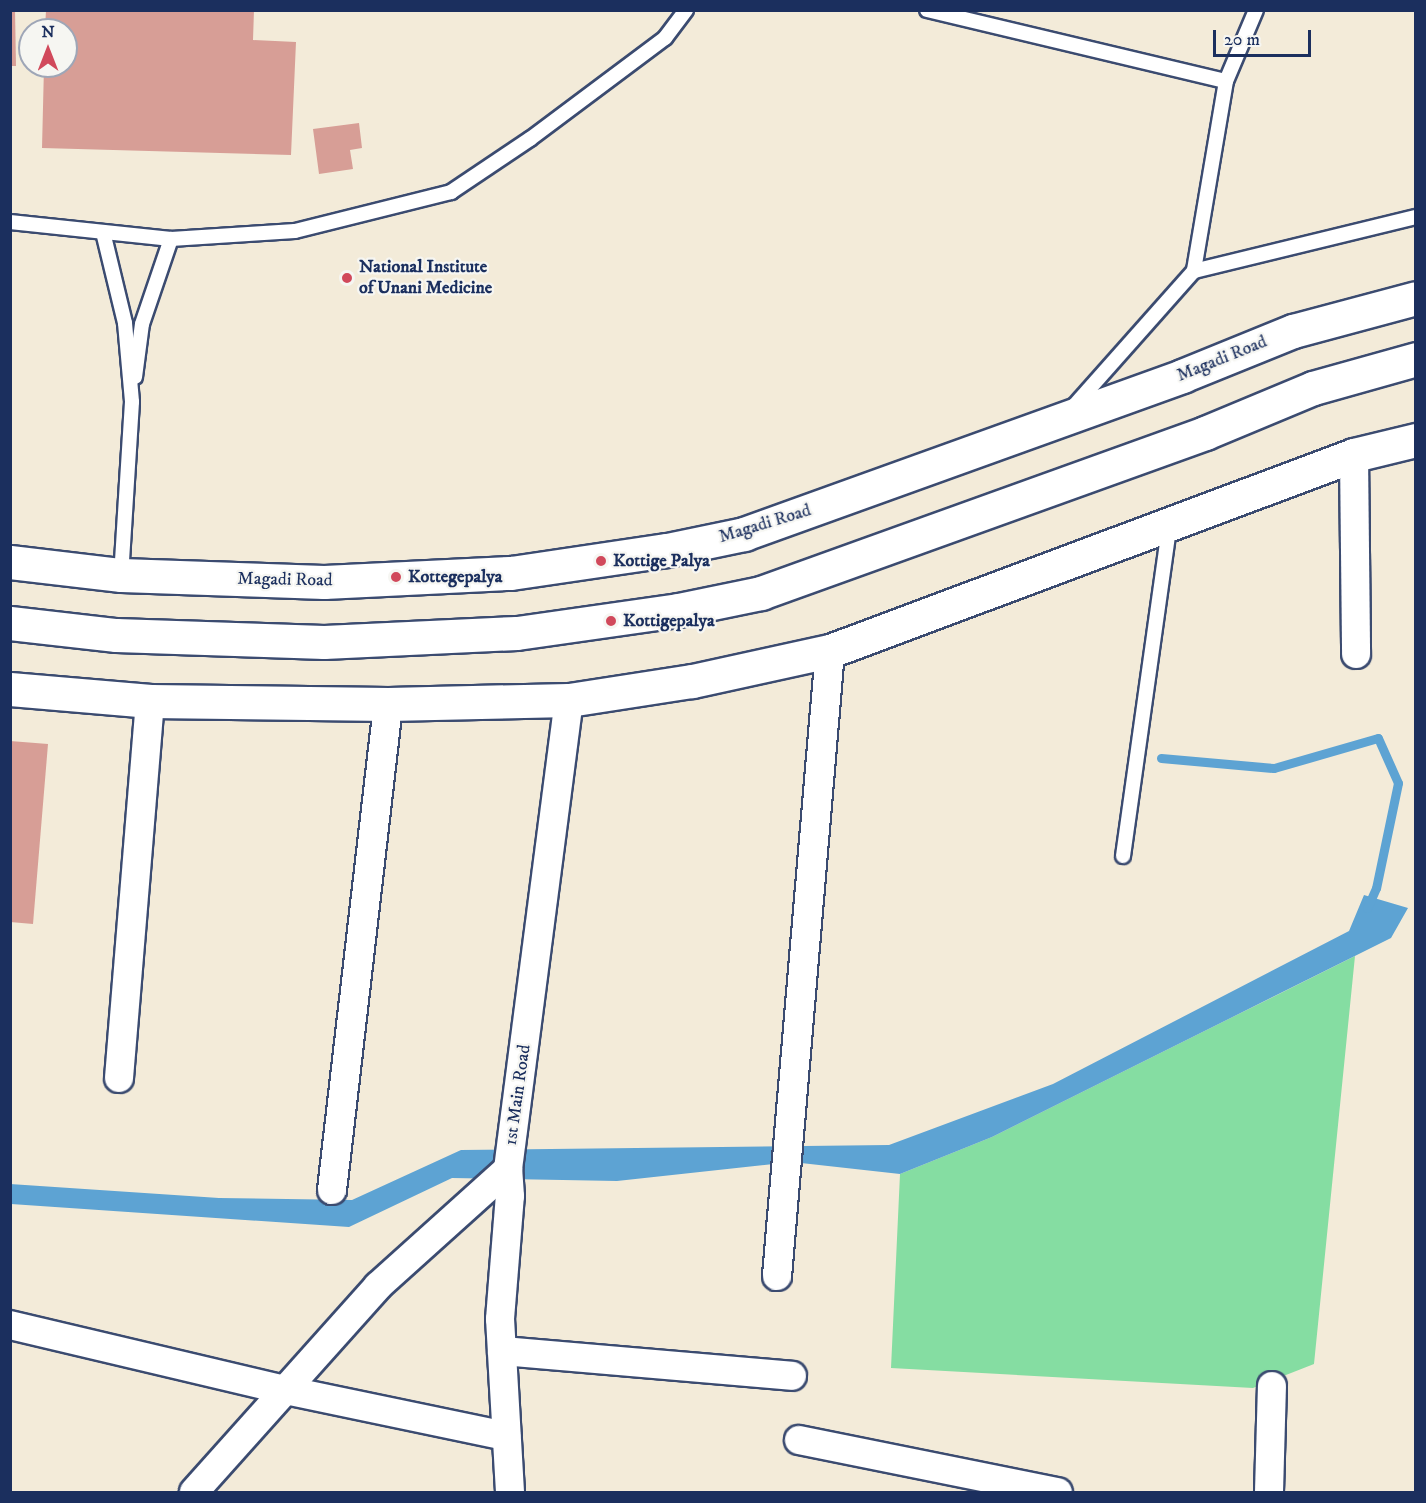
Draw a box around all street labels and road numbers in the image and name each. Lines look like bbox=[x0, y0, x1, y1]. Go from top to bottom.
street label: Magadi Road bbox=[1174, 331, 1270, 387]
street label: Magadi Road bbox=[716, 500, 814, 548]
street label: Magadi Road bbox=[237, 568, 333, 592]
street label: 1st Main Road bbox=[500, 1043, 536, 1147]

